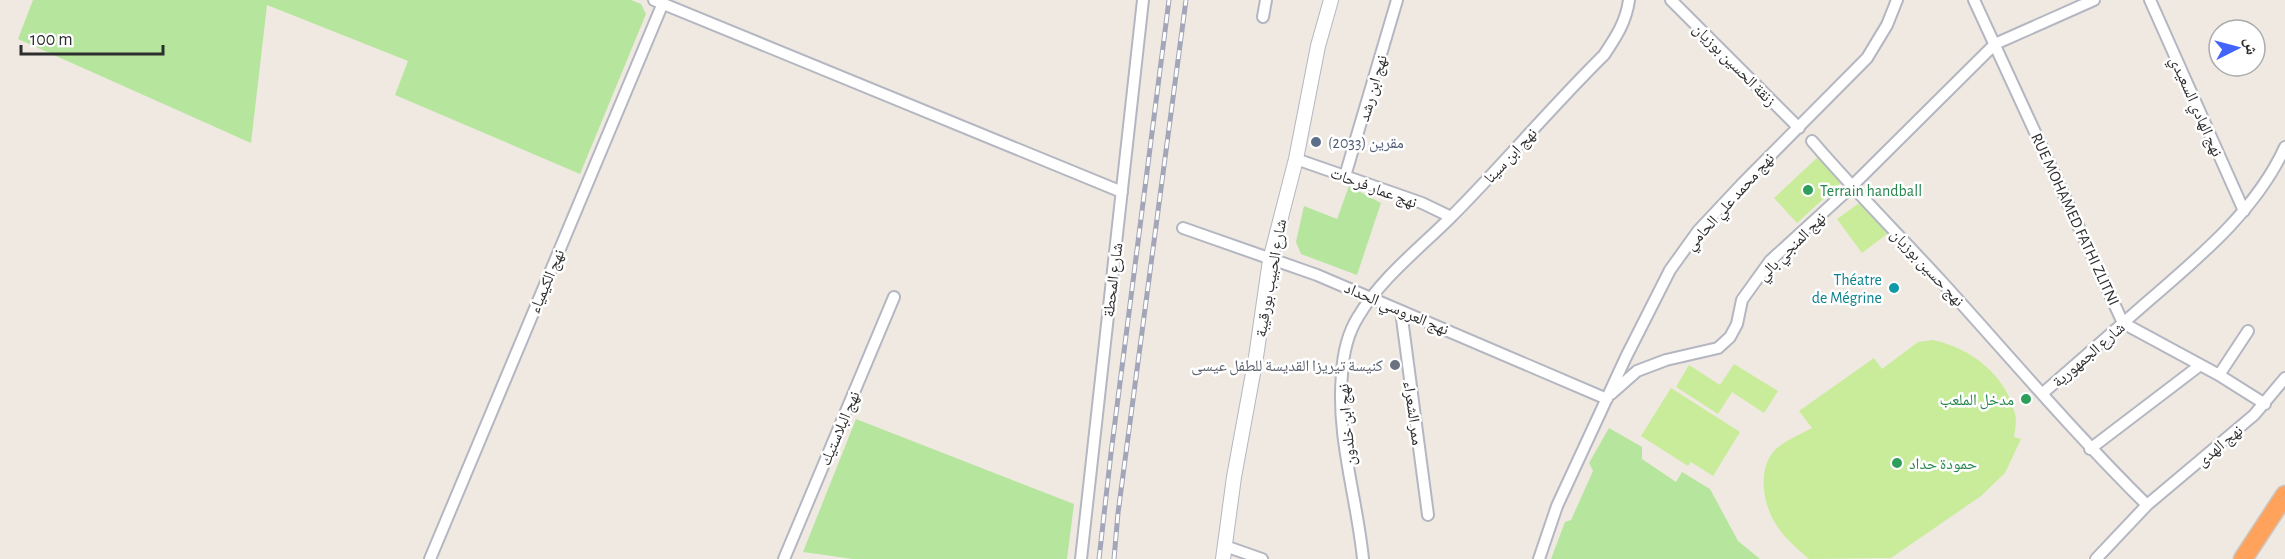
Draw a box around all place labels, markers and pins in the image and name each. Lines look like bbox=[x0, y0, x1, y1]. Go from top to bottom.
marker: مقرين (2033) bbox=[1309, 135, 1323, 149]
place label: مقرين (2033) bbox=[1328, 135, 1404, 153]
marker: Terrain handball bbox=[1801, 183, 1815, 197]
place label: Terrain handball bbox=[1820, 183, 1922, 199]
place label: Théatre de Mégrine bbox=[1812, 272, 1882, 306]
marker: Théatre de Mégrine bbox=[1887, 281, 1901, 295]
place label: كنيسة تيريزا القديسة للطفل عيسى bbox=[1191, 358, 1383, 376]
marker: كنيسة تيريزا القديسة للطفل عيسى bbox=[1388, 358, 1402, 372]
place label: مدخل الملعب bbox=[1939, 392, 2014, 410]
marker: مدخل الملعب bbox=[2019, 392, 2033, 406]
marker: حمودة حداد bbox=[1890, 456, 1904, 470]
place label: حمودة حداد bbox=[1909, 456, 1977, 473]

